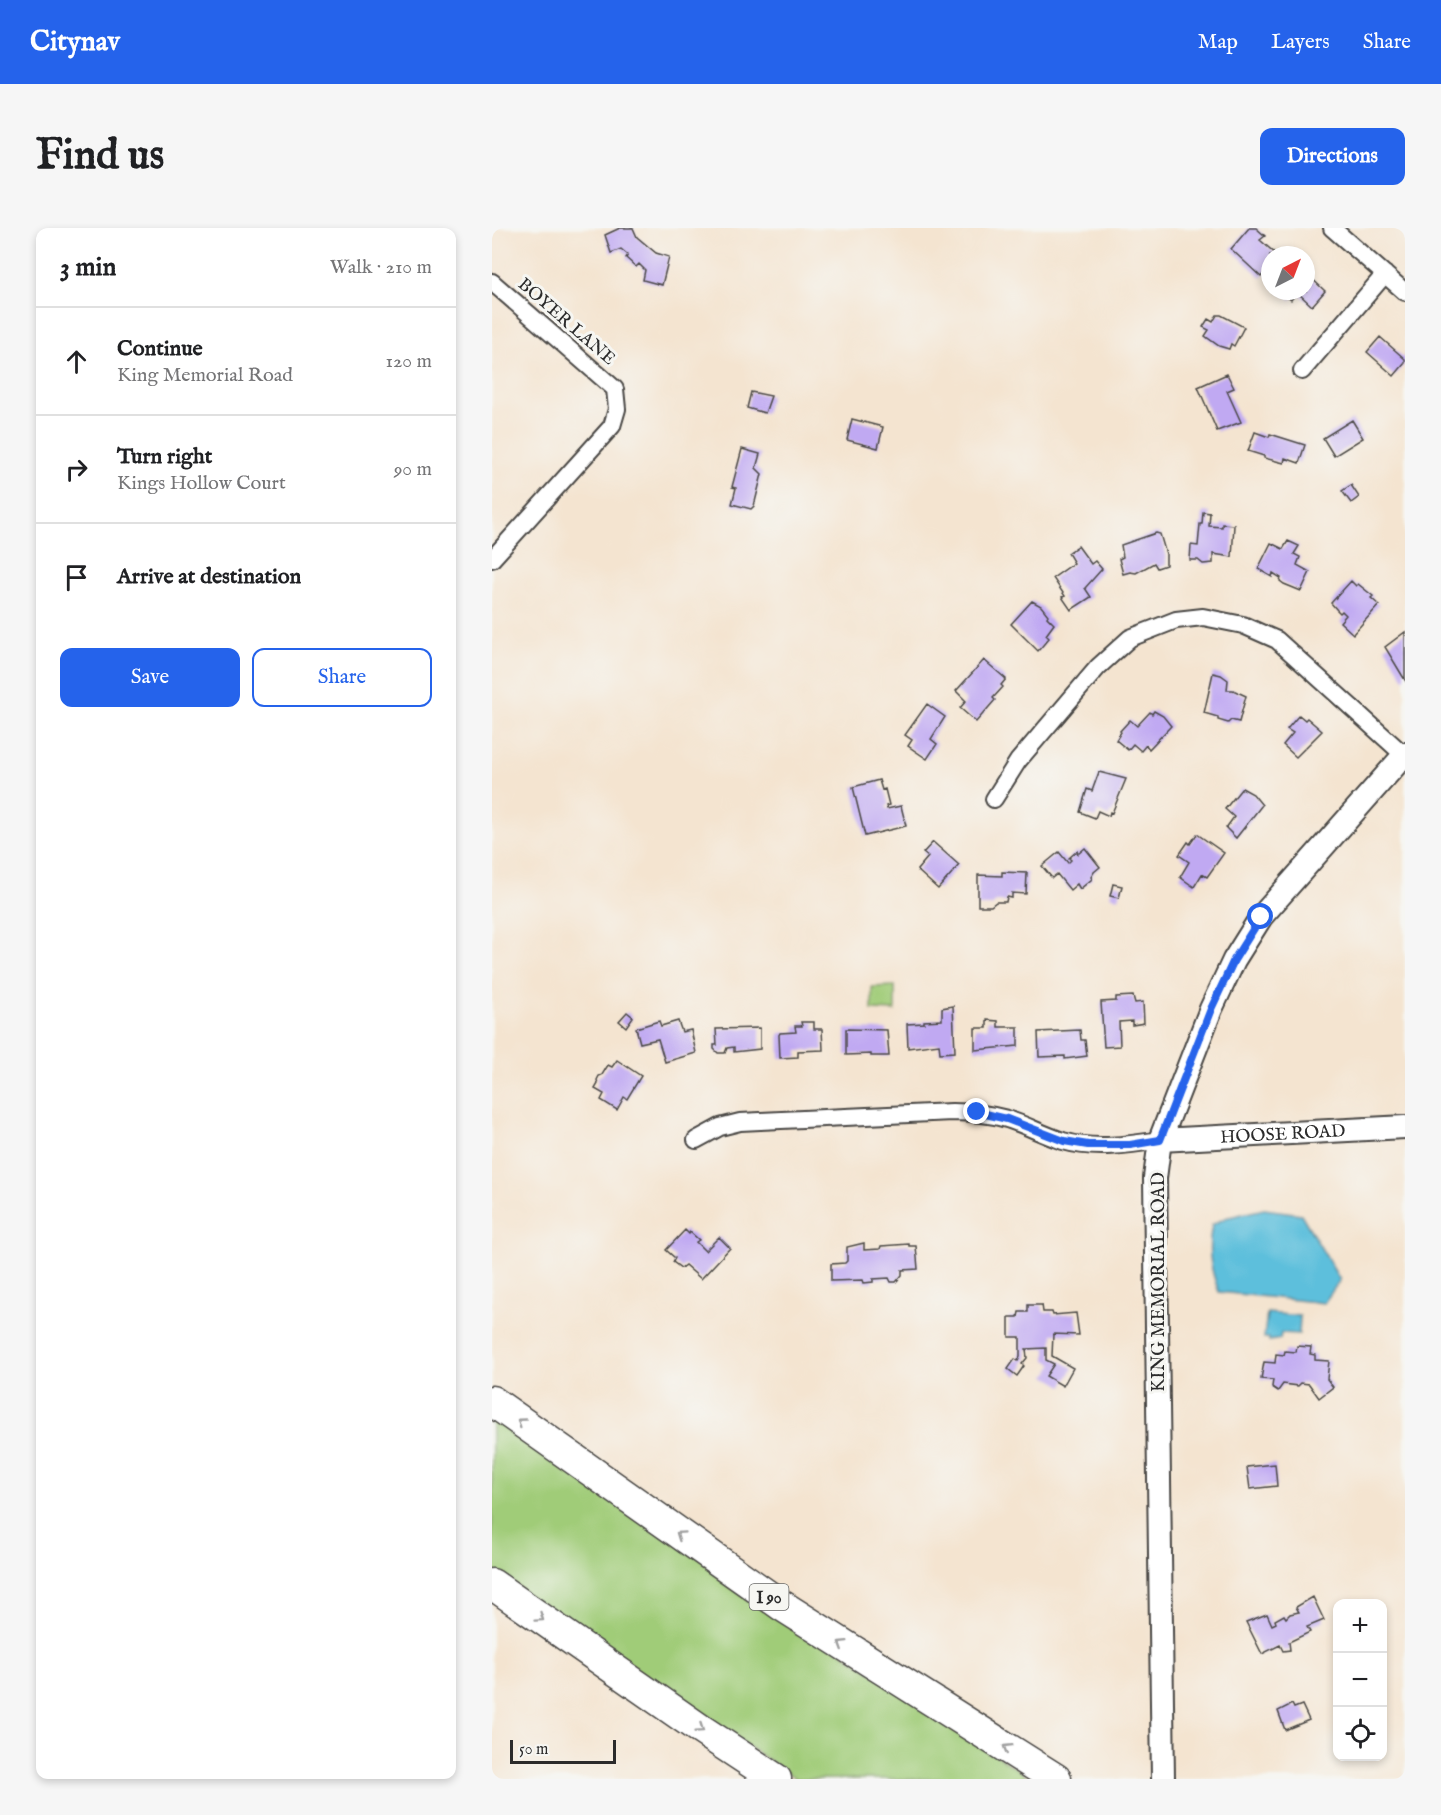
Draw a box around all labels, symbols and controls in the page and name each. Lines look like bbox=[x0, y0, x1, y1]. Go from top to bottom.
text: Citynav bbox=[30, 25, 120, 60]
text: Map bbox=[1198, 29, 1238, 56]
text: Layers bbox=[1271, 29, 1330, 56]
text: Share bbox=[1363, 29, 1411, 56]
button: Directions bbox=[1260, 128, 1405, 185]
text: Find us bbox=[36, 130, 164, 183]
north arrow bbox=[1261, 246, 1315, 300]
text: 3 min bbox=[60, 251, 116, 284]
text: Walk · 210 m bbox=[330, 255, 432, 280]
street label: BOYER LANE bbox=[512, 273, 620, 371]
text: Continue bbox=[117, 335, 203, 363]
icon: ahead bbox=[60, 345, 93, 378]
text: 120 m bbox=[386, 349, 432, 374]
text: King Memorial Road bbox=[117, 363, 293, 388]
text: Turn right bbox=[117, 443, 212, 471]
icon: right bbox=[60, 453, 93, 486]
text: 90 m bbox=[394, 457, 432, 482]
text: Kings Hollow Court bbox=[117, 471, 286, 496]
icon: arrive bbox=[60, 561, 93, 594]
text: Arrive at destination bbox=[117, 563, 301, 591]
button: Save bbox=[60, 648, 240, 707]
button: Share bbox=[252, 648, 432, 707]
route start bbox=[1247, 903, 1273, 929]
route end bbox=[963, 1098, 989, 1124]
street label: HOOSE ROAD bbox=[1220, 1120, 1346, 1150]
street label: KING MEMORIAL ROAD bbox=[1148, 1172, 1171, 1392]
one-way arrow bbox=[517, 1418, 528, 1429]
one-way arrow bbox=[676, 1531, 687, 1542]
road number: I 90 bbox=[750, 1584, 788, 1610]
map controls bbox=[1333, 1599, 1387, 1761]
button: + bbox=[1333, 1599, 1387, 1653]
one-way arrow bbox=[533, 1611, 544, 1622]
one-way arrow bbox=[838, 1640, 849, 1651]
button: − bbox=[1333, 1653, 1387, 1707]
button: locate bbox=[1333, 1707, 1387, 1761]
one-way arrow bbox=[693, 1722, 704, 1733]
scale bar bbox=[510, 1737, 616, 1764]
text: 50 m bbox=[519, 1740, 548, 1760]
one-way arrow bbox=[1003, 1743, 1013, 1755]

